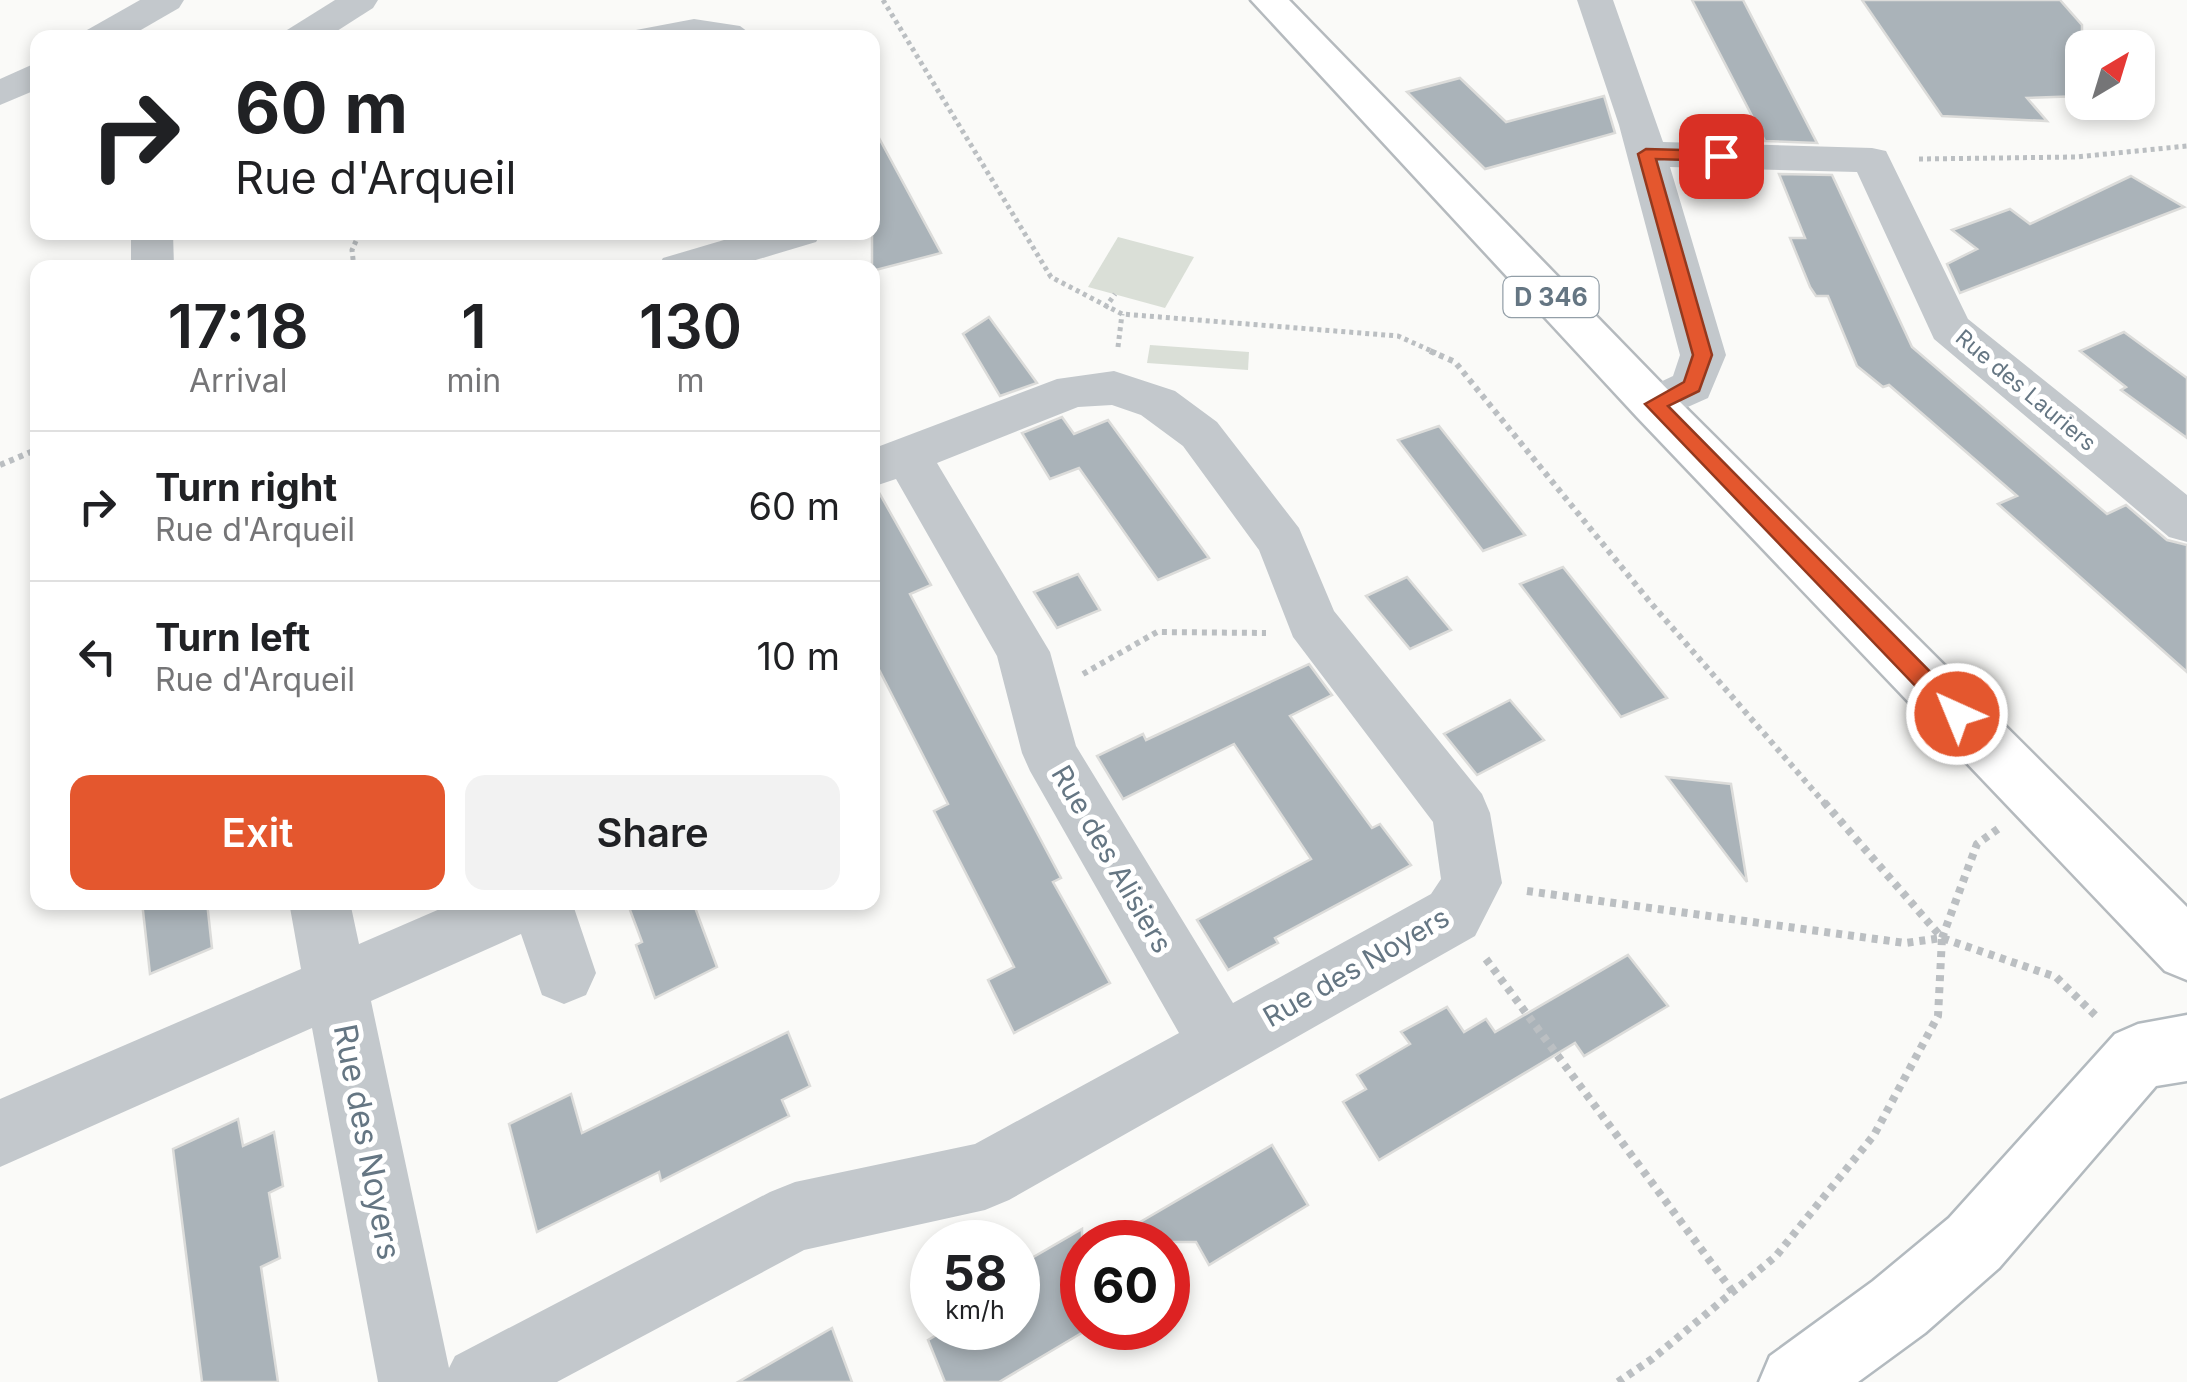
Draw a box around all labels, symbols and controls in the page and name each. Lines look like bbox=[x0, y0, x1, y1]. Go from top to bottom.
north arrow bbox=[2065, 30, 2155, 120]
map controls bbox=[2065, 30, 2155, 120]
text: 60 m bbox=[235, 65, 408, 150]
icon: right bbox=[70, 70, 200, 200]
pin bbox=[1679, 114, 1764, 199]
icon: arrive bbox=[1694, 129, 1749, 184]
text: Rue d'Arqueil bbox=[235, 150, 516, 205]
road number: D 346 bbox=[1504, 277, 1598, 317]
text: 17:18 bbox=[168, 290, 309, 362]
text: 1 bbox=[461, 290, 487, 362]
text: 130 bbox=[639, 290, 742, 362]
street label: Rue des Lauriers bbox=[1951, 324, 2101, 456]
text: Arrival bbox=[189, 361, 287, 400]
text: min bbox=[447, 361, 501, 400]
text: m bbox=[677, 361, 705, 400]
text: Turn right bbox=[155, 464, 337, 510]
icon: right bbox=[70, 479, 125, 534]
text: 60 m bbox=[748, 483, 840, 529]
text: Rue d'Arqueil bbox=[155, 510, 355, 549]
text: Turn left bbox=[155, 614, 310, 660]
icon: left bbox=[70, 629, 125, 684]
text: 10 m bbox=[757, 633, 840, 679]
text: Rue d'Arqueil bbox=[155, 660, 355, 699]
position arrow bbox=[1905, 662, 2009, 766]
street label: Rue des Alisiers bbox=[1045, 759, 1179, 959]
button: Exit bbox=[70, 775, 445, 890]
button: Share bbox=[465, 775, 840, 890]
street label: Rue des Noyers bbox=[1257, 900, 1455, 1034]
street label: Rue des Noyers bbox=[326, 1021, 409, 1263]
speed limit sign: 60 bbox=[1060, 1220, 1190, 1350]
text: 58 bbox=[943, 1243, 1007, 1303]
text: km/h bbox=[945, 1295, 1005, 1325]

